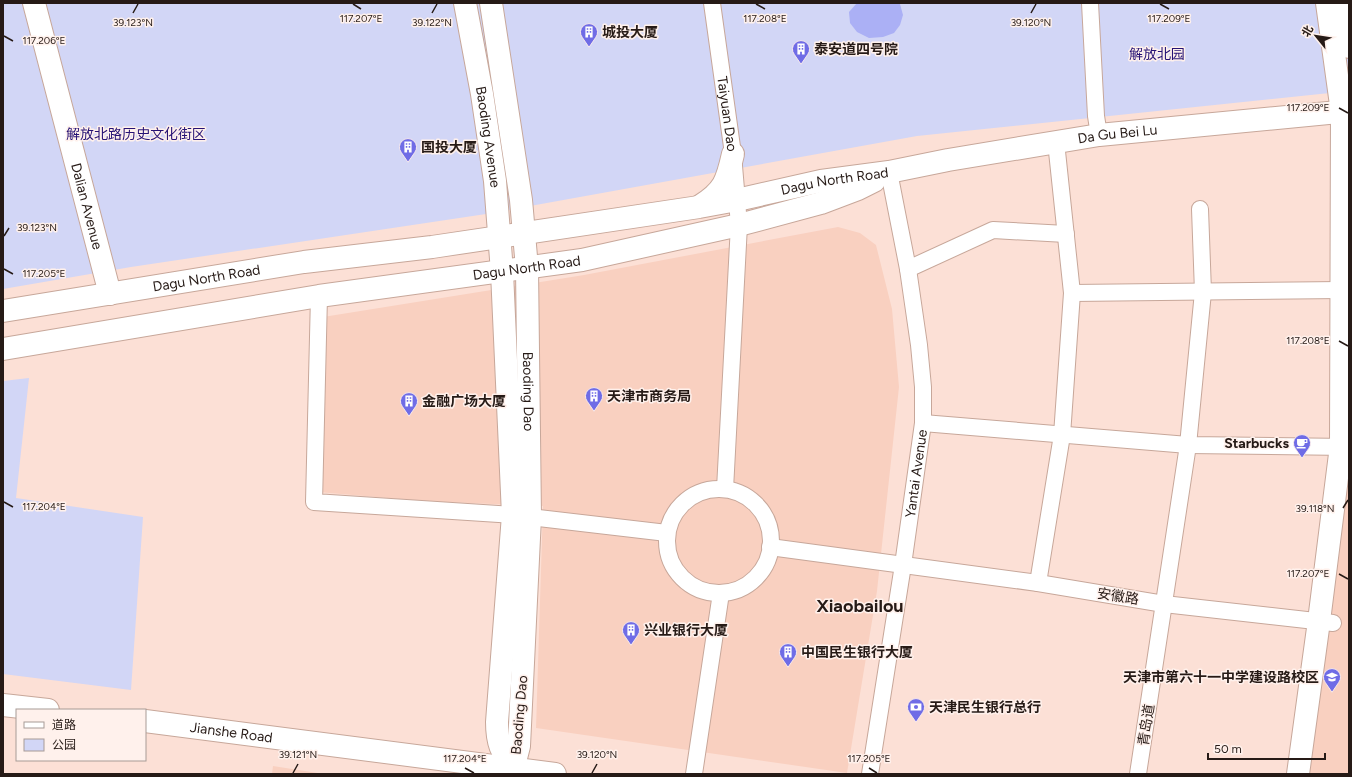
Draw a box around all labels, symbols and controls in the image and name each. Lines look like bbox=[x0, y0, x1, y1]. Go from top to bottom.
text: 117.207°E bbox=[340, 12, 382, 25]
text: 117.208°E bbox=[743, 12, 787, 25]
text: 117.209°E bbox=[1148, 12, 1191, 25]
text: 39.123°N bbox=[113, 16, 153, 29]
text: 39.122°N bbox=[412, 16, 452, 29]
text: 39.120°N bbox=[1011, 16, 1051, 29]
north arrow bbox=[1296, 16, 1336, 56]
building icon: 城投大厦 bbox=[579, 22, 599, 47]
text: 北 bbox=[1299, 23, 1316, 39]
place label: 城投大厦 bbox=[602, 24, 658, 41]
text: 117.206°E bbox=[23, 34, 66, 47]
building icon: 泰安道四号院 bbox=[791, 39, 811, 64]
place label: 泰安道四号院 bbox=[814, 41, 898, 58]
park label: 解放北园 bbox=[1129, 46, 1185, 63]
street label: Taiyuan Dao bbox=[713, 75, 741, 153]
street label: Baoding Avenue bbox=[472, 85, 504, 189]
text: 117.209°E bbox=[1287, 101, 1330, 114]
street label: Da Gu Bei Lu bbox=[1076, 121, 1158, 147]
park label: 解放北路历史文化街区 bbox=[66, 126, 206, 143]
building icon: 国投大厦 bbox=[398, 137, 418, 162]
place label: 国投大厦 bbox=[421, 139, 477, 156]
street label: Dalian Avenue bbox=[67, 161, 106, 252]
street label: Dagu North Road bbox=[779, 164, 889, 199]
text: 39.123°N bbox=[17, 221, 57, 234]
street label: Dagu North Road bbox=[472, 252, 582, 284]
street label: Dagu North Road bbox=[151, 261, 261, 296]
text: 117.205°E bbox=[22, 267, 66, 280]
text: 117.208°E bbox=[1286, 334, 1330, 347]
street label: Baoding Dao bbox=[519, 352, 537, 431]
building icon: 天津市商务局 bbox=[584, 386, 604, 411]
place label: 天津市商务局 bbox=[607, 388, 691, 405]
building icon: 金融广场大厦 bbox=[399, 391, 419, 416]
place label: 金融广场大厦 bbox=[422, 393, 506, 410]
street label: Yantai Avenue bbox=[902, 428, 931, 519]
cafe icon: Starbucks bbox=[1292, 433, 1312, 458]
place label: Starbucks bbox=[1224, 435, 1289, 452]
text: 117.204°E bbox=[22, 500, 66, 513]
text: 39.118°N bbox=[1295, 502, 1335, 515]
text: 117.207°E bbox=[1287, 567, 1329, 580]
street label: 安徽路 bbox=[1096, 585, 1140, 608]
district label: Xiaobailou bbox=[816, 595, 904, 617]
building icon: 兴业银行大厦 bbox=[621, 620, 641, 645]
place label: 兴业银行大厦 bbox=[644, 622, 728, 639]
building icon: 中国民生银行大厦 bbox=[778, 642, 798, 667]
place label: 中国民生银行大厦 bbox=[801, 644, 913, 661]
school or university icon: 天津市第六十一中学建设路校区 bbox=[1322, 667, 1342, 692]
place label: 天津市第六十一中学建设路校区 bbox=[1123, 669, 1319, 686]
street label: Baoding Dao bbox=[508, 675, 531, 755]
bank icon: 天津民生银行总行 bbox=[906, 697, 926, 722]
place label: 天津民生银行总行 bbox=[929, 699, 1041, 716]
street label: 青岛道 bbox=[1135, 703, 1158, 747]
legend bbox=[16, 709, 146, 761]
text: 道路 bbox=[52, 718, 76, 732]
street label: Jianshe Road bbox=[189, 719, 274, 746]
scale bar bbox=[1208, 735, 1325, 761]
text: 公园 bbox=[52, 738, 76, 752]
text: 50 m bbox=[1214, 742, 1242, 756]
text: 39.121°N bbox=[279, 748, 317, 761]
text: 39.120°N bbox=[577, 748, 617, 761]
text: 117.204°E bbox=[443, 752, 487, 765]
text: 117.205°E bbox=[847, 752, 891, 765]

